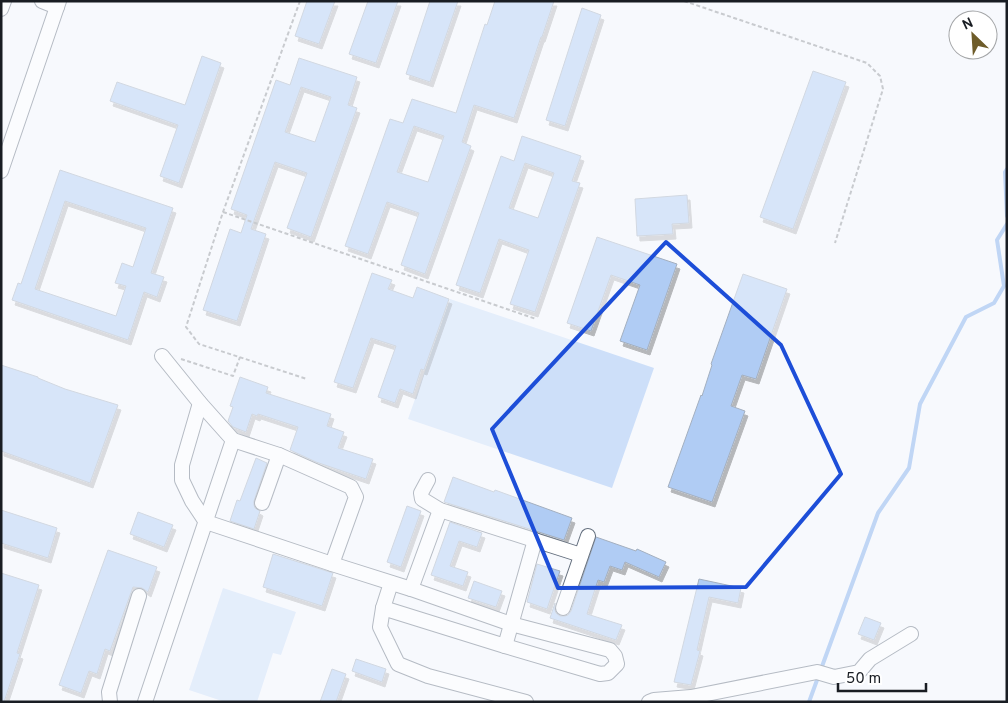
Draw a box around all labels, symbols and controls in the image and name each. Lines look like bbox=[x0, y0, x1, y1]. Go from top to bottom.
north arrow bbox=[948, 10, 998, 60]
text: N bbox=[960, 15, 976, 34]
scale bar bbox=[838, 660, 926, 692]
text: 50 m bbox=[846, 670, 881, 689]

